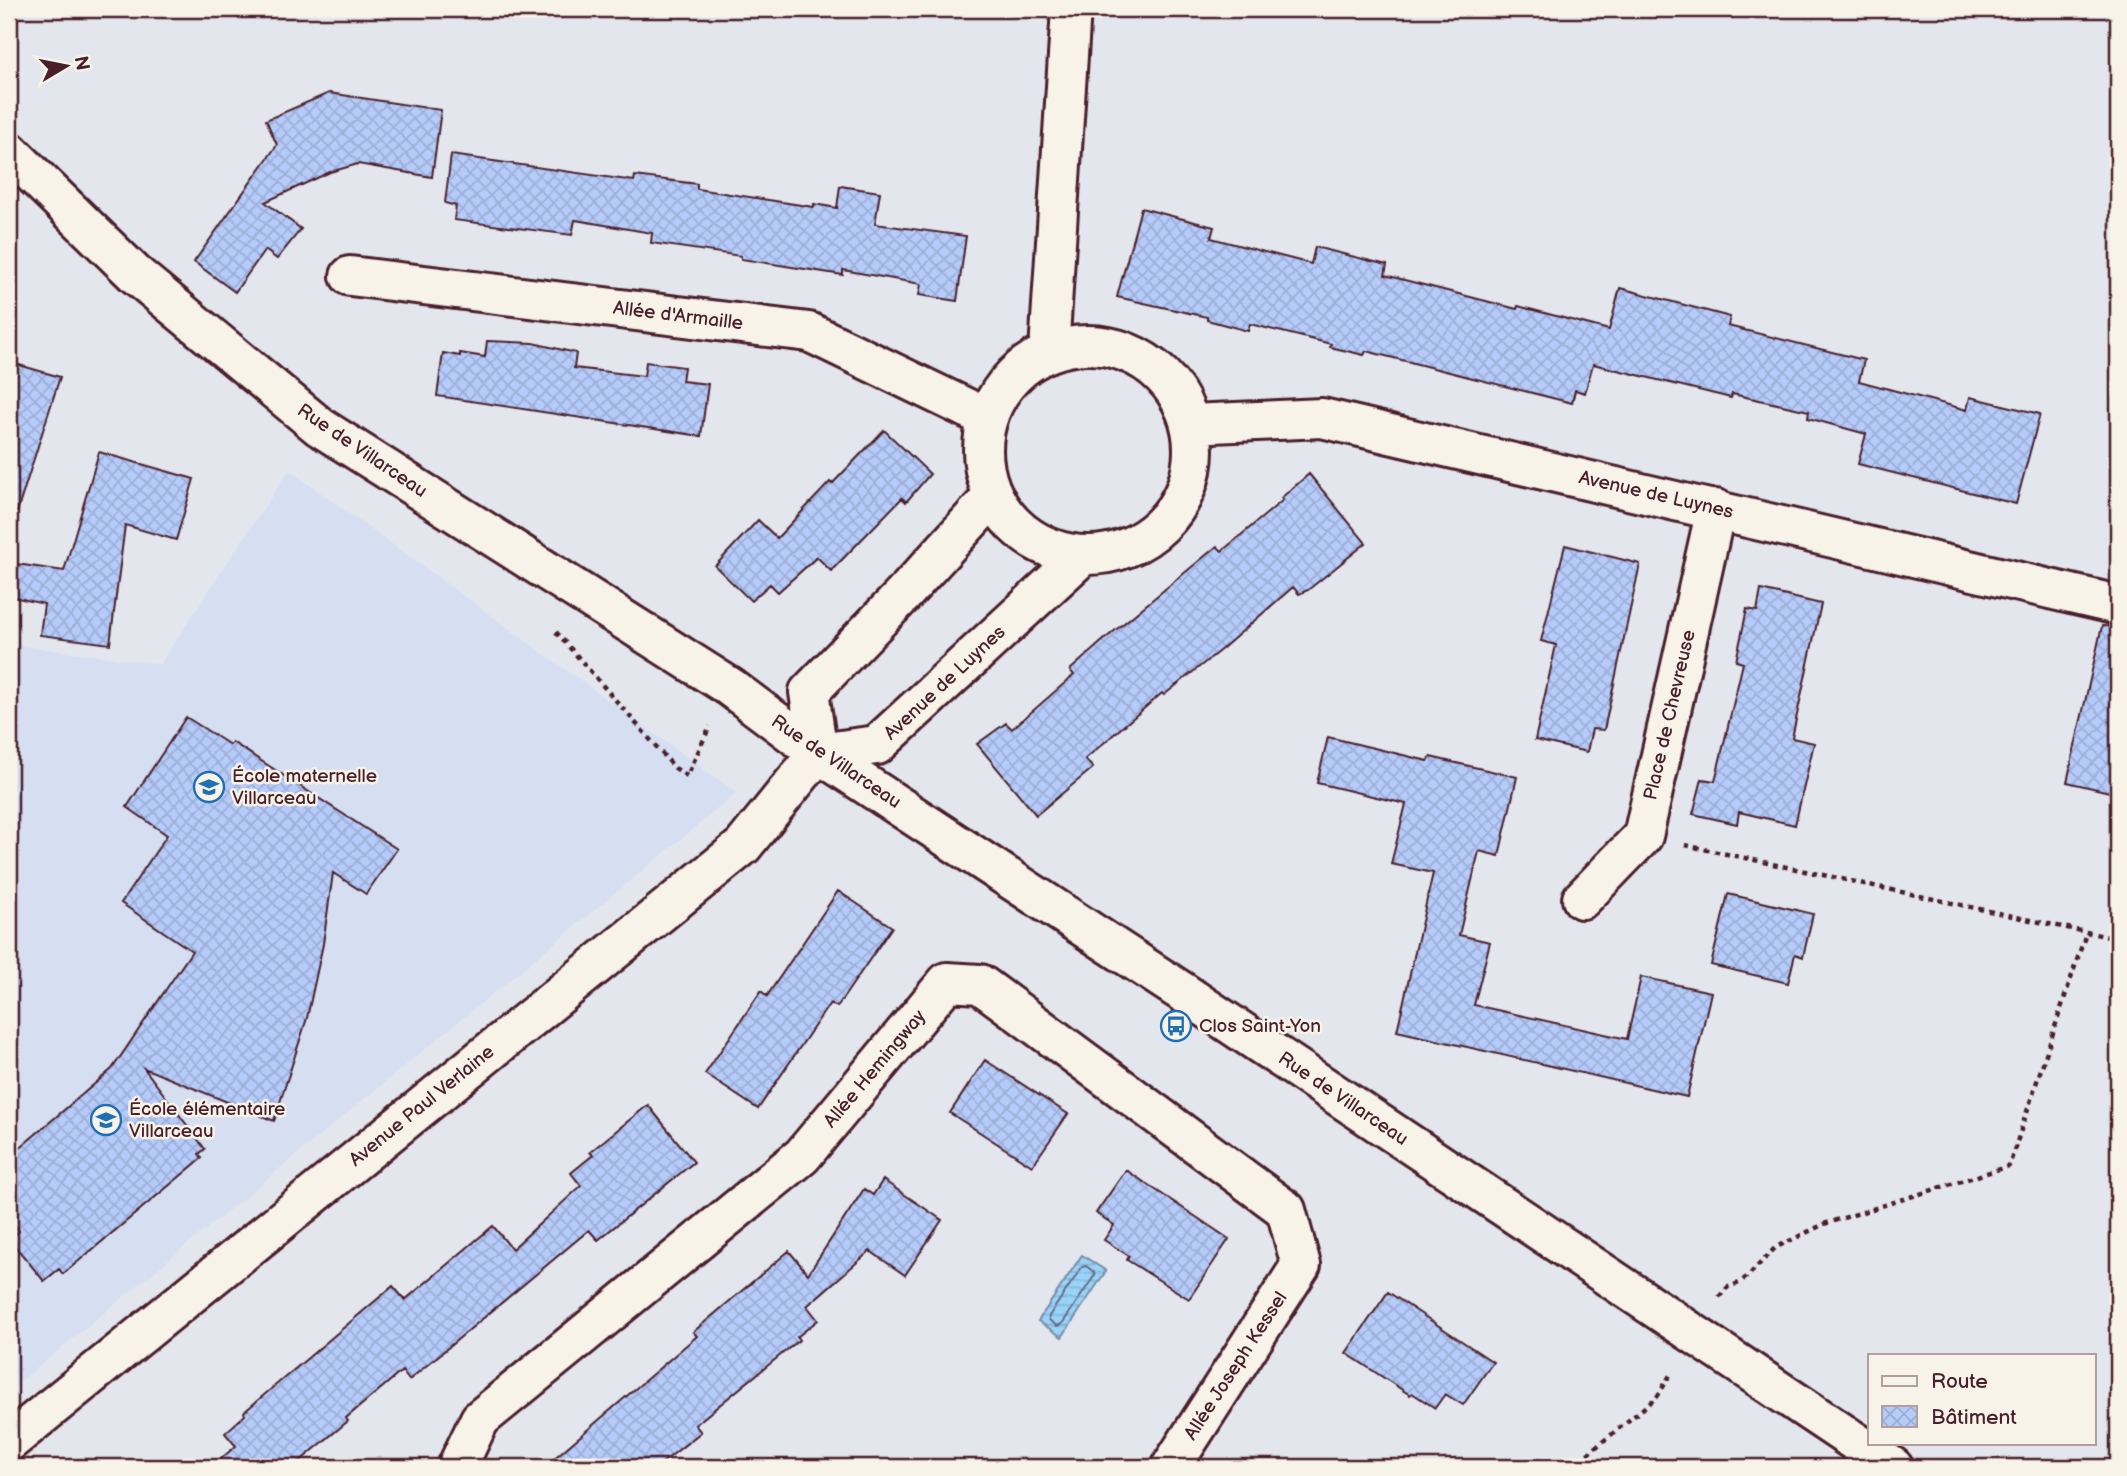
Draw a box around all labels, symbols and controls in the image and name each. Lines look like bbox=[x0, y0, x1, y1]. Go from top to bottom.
north arrow bbox=[32, 32, 102, 102]
text: N bbox=[69, 54, 94, 72]
street label: Allée d'Armaille bbox=[612, 297, 744, 335]
street label: Rue de Villarceau bbox=[293, 399, 431, 503]
street label: Avenue de Luynes bbox=[1577, 466, 1735, 524]
street label: Avenue de Luynes bbox=[880, 621, 1010, 745]
street label: Place de Chevreuse bbox=[1639, 628, 1701, 802]
street label: Rue de Villarceau bbox=[767, 710, 905, 814]
place label: École maternelle Villarceau bbox=[232, 764, 377, 810]
school or university icon: École maternelle Villarceau bbox=[192, 770, 226, 804]
street label: Allée Hemingway bbox=[819, 1005, 931, 1133]
bus stop icon: Clos Saint-Yon bbox=[1159, 1009, 1193, 1043]
place label: Clos Saint-Yon bbox=[1199, 1015, 1321, 1038]
street label: Avenue Paul Verlaine bbox=[345, 1040, 499, 1172]
street label: Rue de Villarceau bbox=[1274, 1047, 1412, 1151]
place label: École élémentaire Villarceau bbox=[129, 1097, 285, 1143]
school or university icon: École élémentaire Villarceau bbox=[89, 1103, 123, 1137]
street label: Allée Joseph Kessel bbox=[1179, 1288, 1293, 1444]
legend bbox=[1868, 1354, 2096, 1444]
text: Route bbox=[1931, 1369, 1988, 1394]
text: Bâtiment bbox=[1931, 1405, 2017, 1430]

